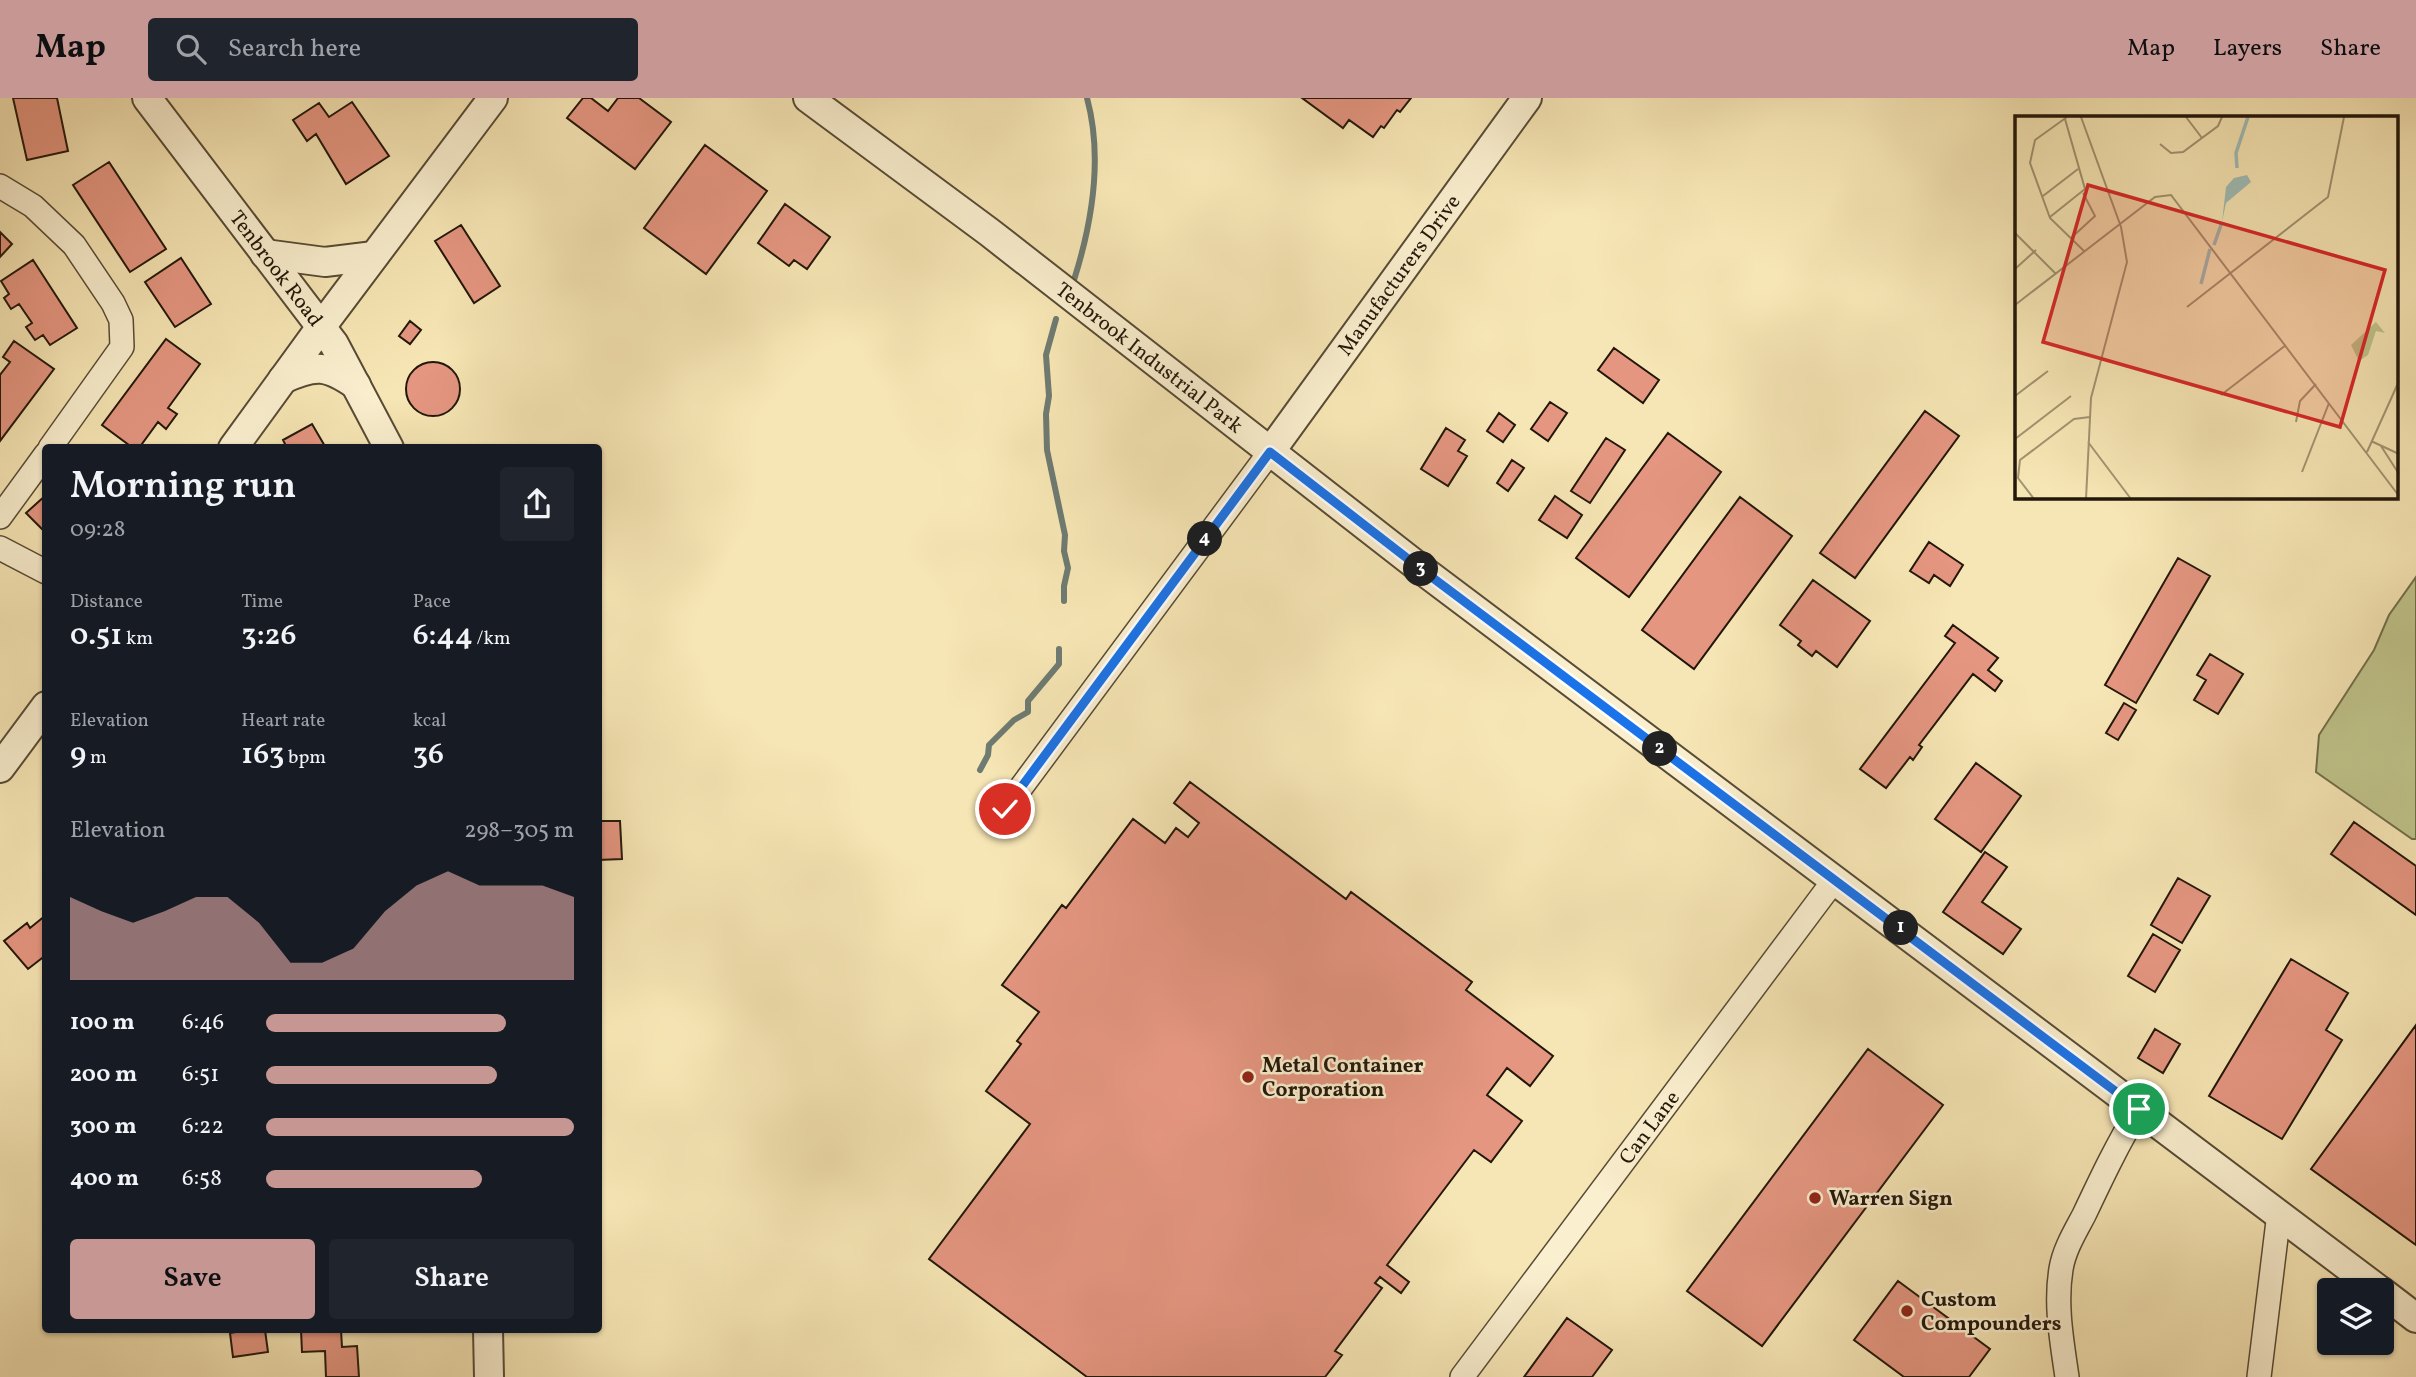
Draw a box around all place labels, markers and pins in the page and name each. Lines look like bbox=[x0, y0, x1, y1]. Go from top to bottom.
pin: 4 bbox=[1188, 522, 1222, 556]
pin: 3 bbox=[1404, 552, 1438, 587]
pin: 2 bbox=[1642, 732, 1678, 766]
pin bbox=[975, 779, 1035, 839]
pin: 1 bbox=[1884, 910, 1918, 946]
place label: Metal Container Corporation bbox=[1262, 1052, 1423, 1105]
marker: Metal Container Corporation bbox=[1240, 1069, 1256, 1085]
pin bbox=[2109, 1079, 2169, 1139]
place label: Warren Sign bbox=[1829, 1185, 1953, 1214]
marker: Warren Sign bbox=[1807, 1190, 1823, 1206]
place label: Custom Compounders bbox=[1921, 1286, 2062, 1339]
marker: Custom Compounders bbox=[1899, 1303, 1915, 1319]

